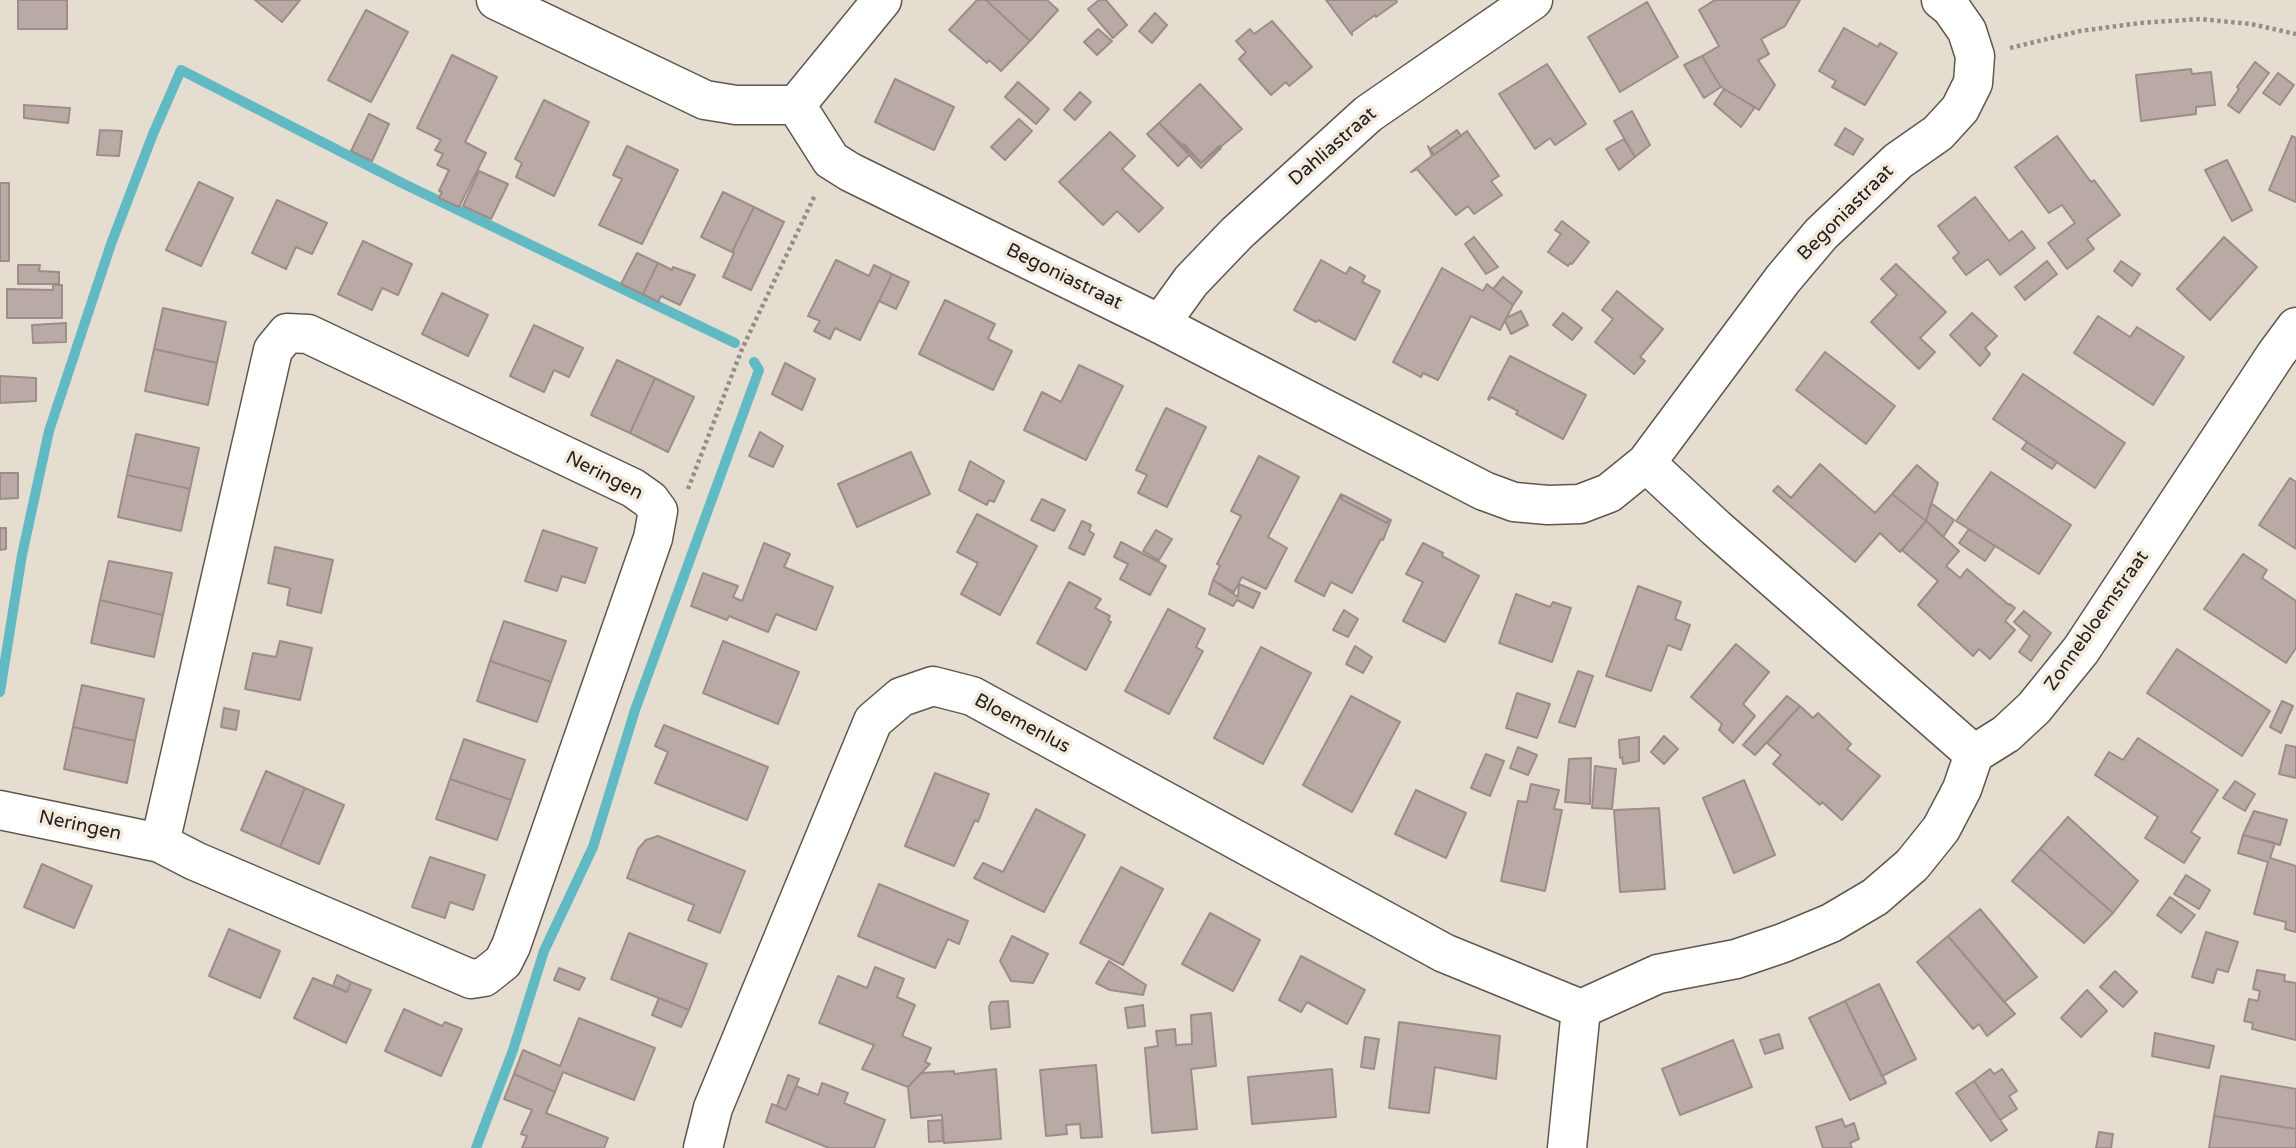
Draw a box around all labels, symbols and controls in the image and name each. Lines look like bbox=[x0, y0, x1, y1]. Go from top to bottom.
street label: Dahliastraat bbox=[1285, 103, 1381, 191]
street label: Begoniastraat bbox=[1793, 160, 1899, 266]
street label: Begoniastraat bbox=[1002, 239, 1126, 315]
street label: Neringen bbox=[562, 447, 646, 505]
street label: Zonnebloemstraat bbox=[2040, 546, 2154, 696]
street label: Bloemenlus bbox=[970, 689, 1074, 759]
street label: Neringen bbox=[37, 806, 123, 846]

